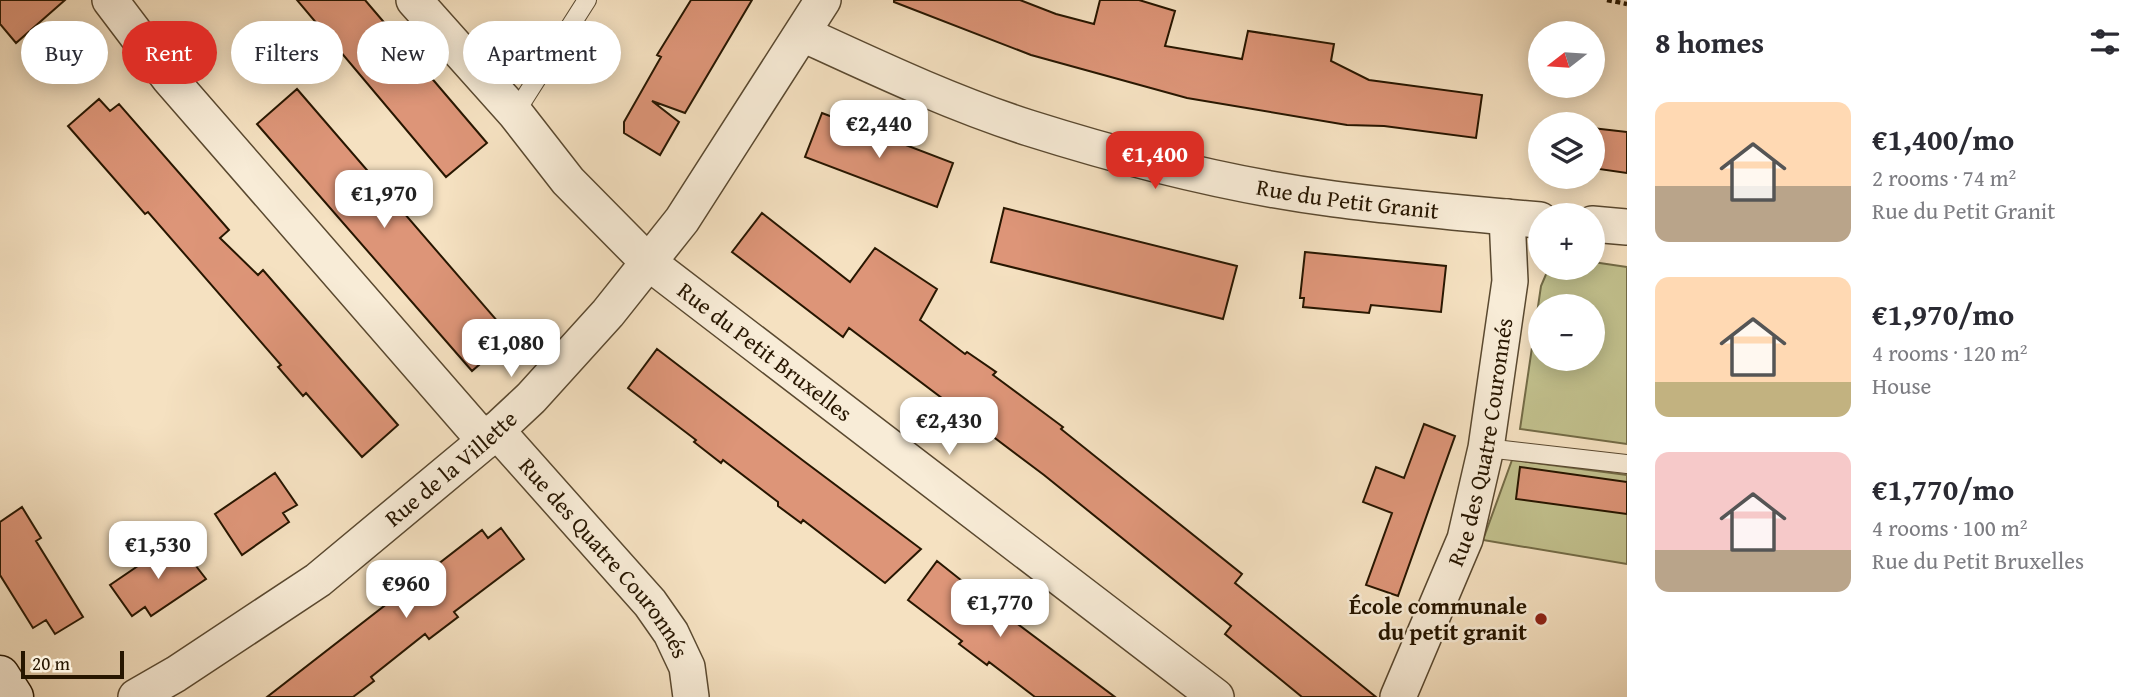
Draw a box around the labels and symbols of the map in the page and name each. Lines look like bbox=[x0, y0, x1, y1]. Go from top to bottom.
north arrow bbox=[1528, 21, 1605, 98]
pin: €2,440 bbox=[822, 100, 936, 160]
pin: €1,400 bbox=[1098, 132, 1212, 191]
pin: €1,970 bbox=[327, 170, 441, 230]
street label: Rue du Petit Granit bbox=[1254, 170, 1440, 227]
street label: Rue du Petit Bruxelles bbox=[671, 274, 860, 429]
street label: Rue des Quatre Couronnés bbox=[1438, 316, 1521, 571]
pin: €1,080 bbox=[454, 320, 568, 379]
pin: €2,430 bbox=[892, 398, 1006, 457]
street label: Rue de la Villette bbox=[377, 402, 524, 534]
street label: Rue des Quatre Couronnés bbox=[512, 450, 698, 663]
pin: €1,530 bbox=[101, 522, 215, 581]
pin: €960 bbox=[365, 560, 447, 620]
pin: €1,770 bbox=[943, 580, 1057, 639]
place label: École communale du petit granit bbox=[1349, 589, 1527, 648]
marker: École communale du petit granit bbox=[1533, 611, 1549, 627]
scale bar bbox=[21, 648, 124, 680]

